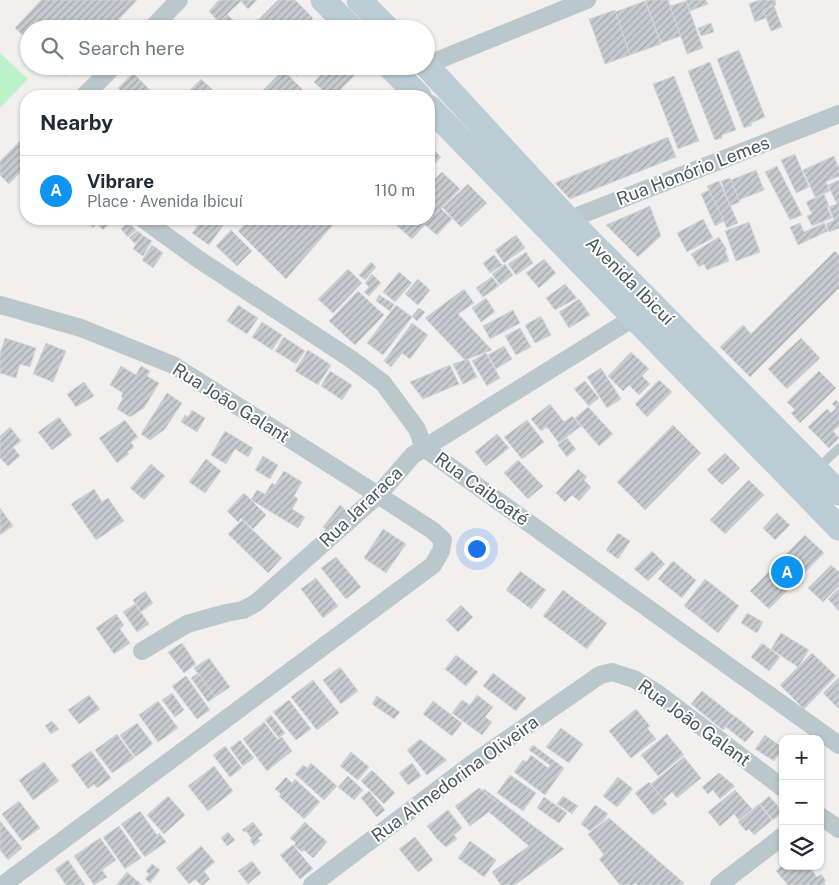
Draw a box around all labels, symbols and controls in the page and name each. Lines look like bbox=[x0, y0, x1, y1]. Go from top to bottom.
search box bbox=[20, 20, 435, 75]
icon: search bbox=[38, 34, 66, 62]
text: Search here bbox=[78, 37, 185, 59]
text: Nearby bbox=[40, 110, 113, 135]
street label: Rua Honório Lemes bbox=[613, 132, 772, 209]
text: Vibrare bbox=[87, 170, 154, 192]
text: A bbox=[50, 181, 62, 200]
text: 110 m bbox=[374, 181, 415, 200]
text: Place · Avenida Ibicuí bbox=[87, 192, 243, 211]
street label: Avenida Ibicuí bbox=[582, 232, 679, 329]
street label: Rua João Galant bbox=[169, 358, 294, 447]
street label: Rua Caiboaté bbox=[431, 447, 533, 530]
street label: Rua Jararaca bbox=[315, 462, 406, 551]
your location bbox=[464, 536, 490, 562]
pin: A bbox=[771, 553, 803, 591]
street label: Rua João Galant bbox=[634, 675, 755, 770]
street label: Rua Almedorina Oliveira bbox=[367, 711, 542, 846]
map controls bbox=[779, 735, 824, 870]
button: + bbox=[779, 735, 824, 780]
button: − bbox=[779, 780, 824, 825]
button: layers bbox=[779, 825, 824, 870]

